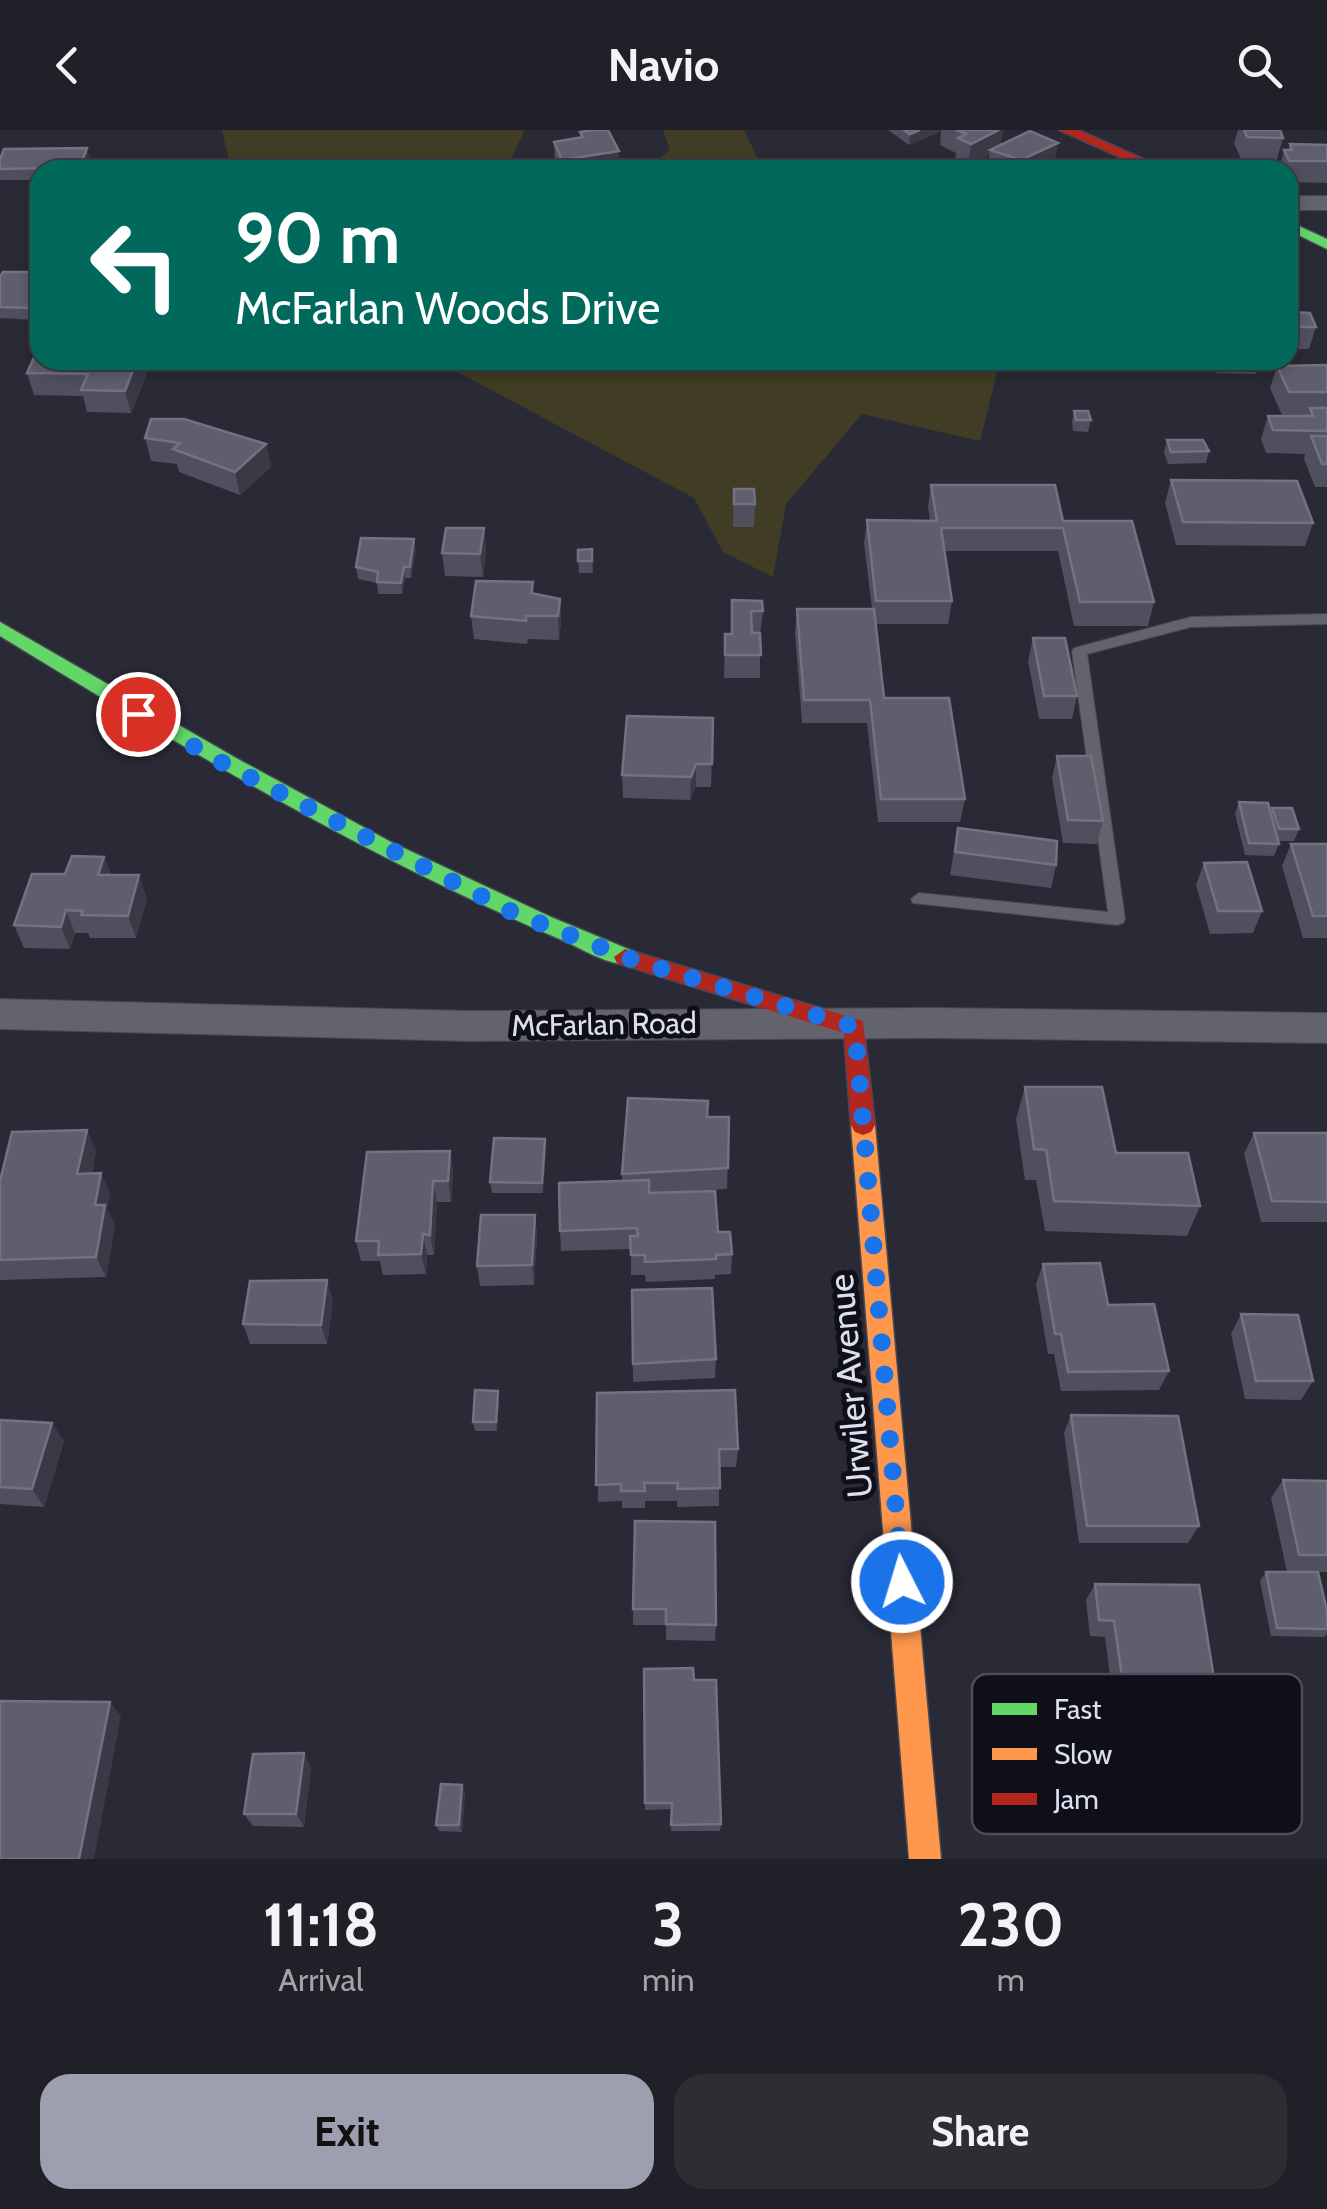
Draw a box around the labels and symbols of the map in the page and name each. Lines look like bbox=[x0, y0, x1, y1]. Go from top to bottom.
pin bbox=[96, 672, 181, 757]
street label: McFarlan Road bbox=[511, 1004, 697, 1044]
street label: Urwiler Avenue bbox=[819, 1272, 881, 1500]
position arrow bbox=[850, 1530, 954, 1634]
legend bbox=[972, 1674, 1302, 1834]
text: Fast bbox=[1054, 1692, 1102, 1726]
text: Slow bbox=[1054, 1737, 1112, 1771]
text: Jam bbox=[1053, 1782, 1099, 1816]

